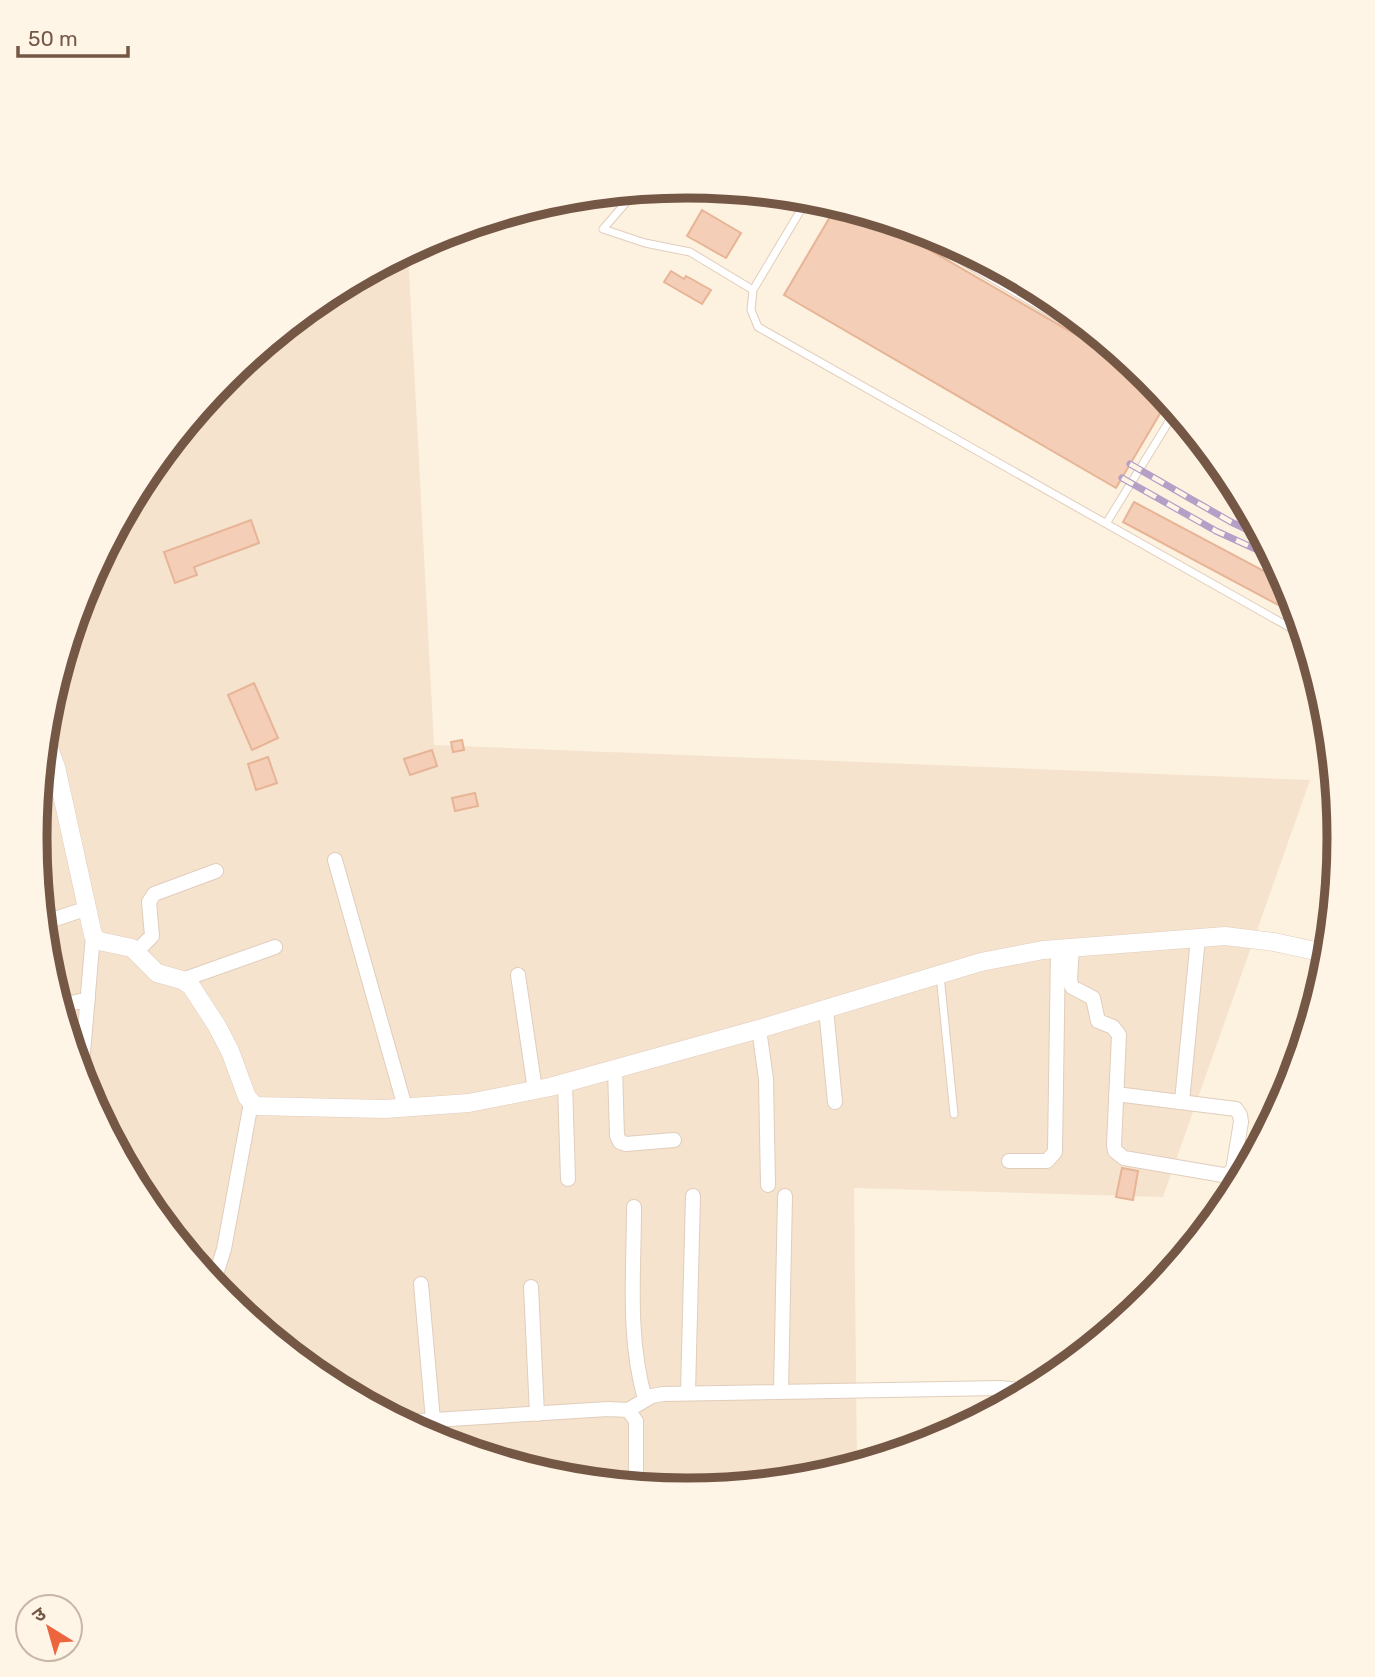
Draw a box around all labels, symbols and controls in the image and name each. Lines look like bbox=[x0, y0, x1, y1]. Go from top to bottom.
scale bar bbox=[18, 14, 128, 58]
text: 50 m bbox=[28, 26, 78, 51]
north arrow bbox=[14, 1593, 84, 1663]
text: उ bbox=[28, 1602, 51, 1627]

